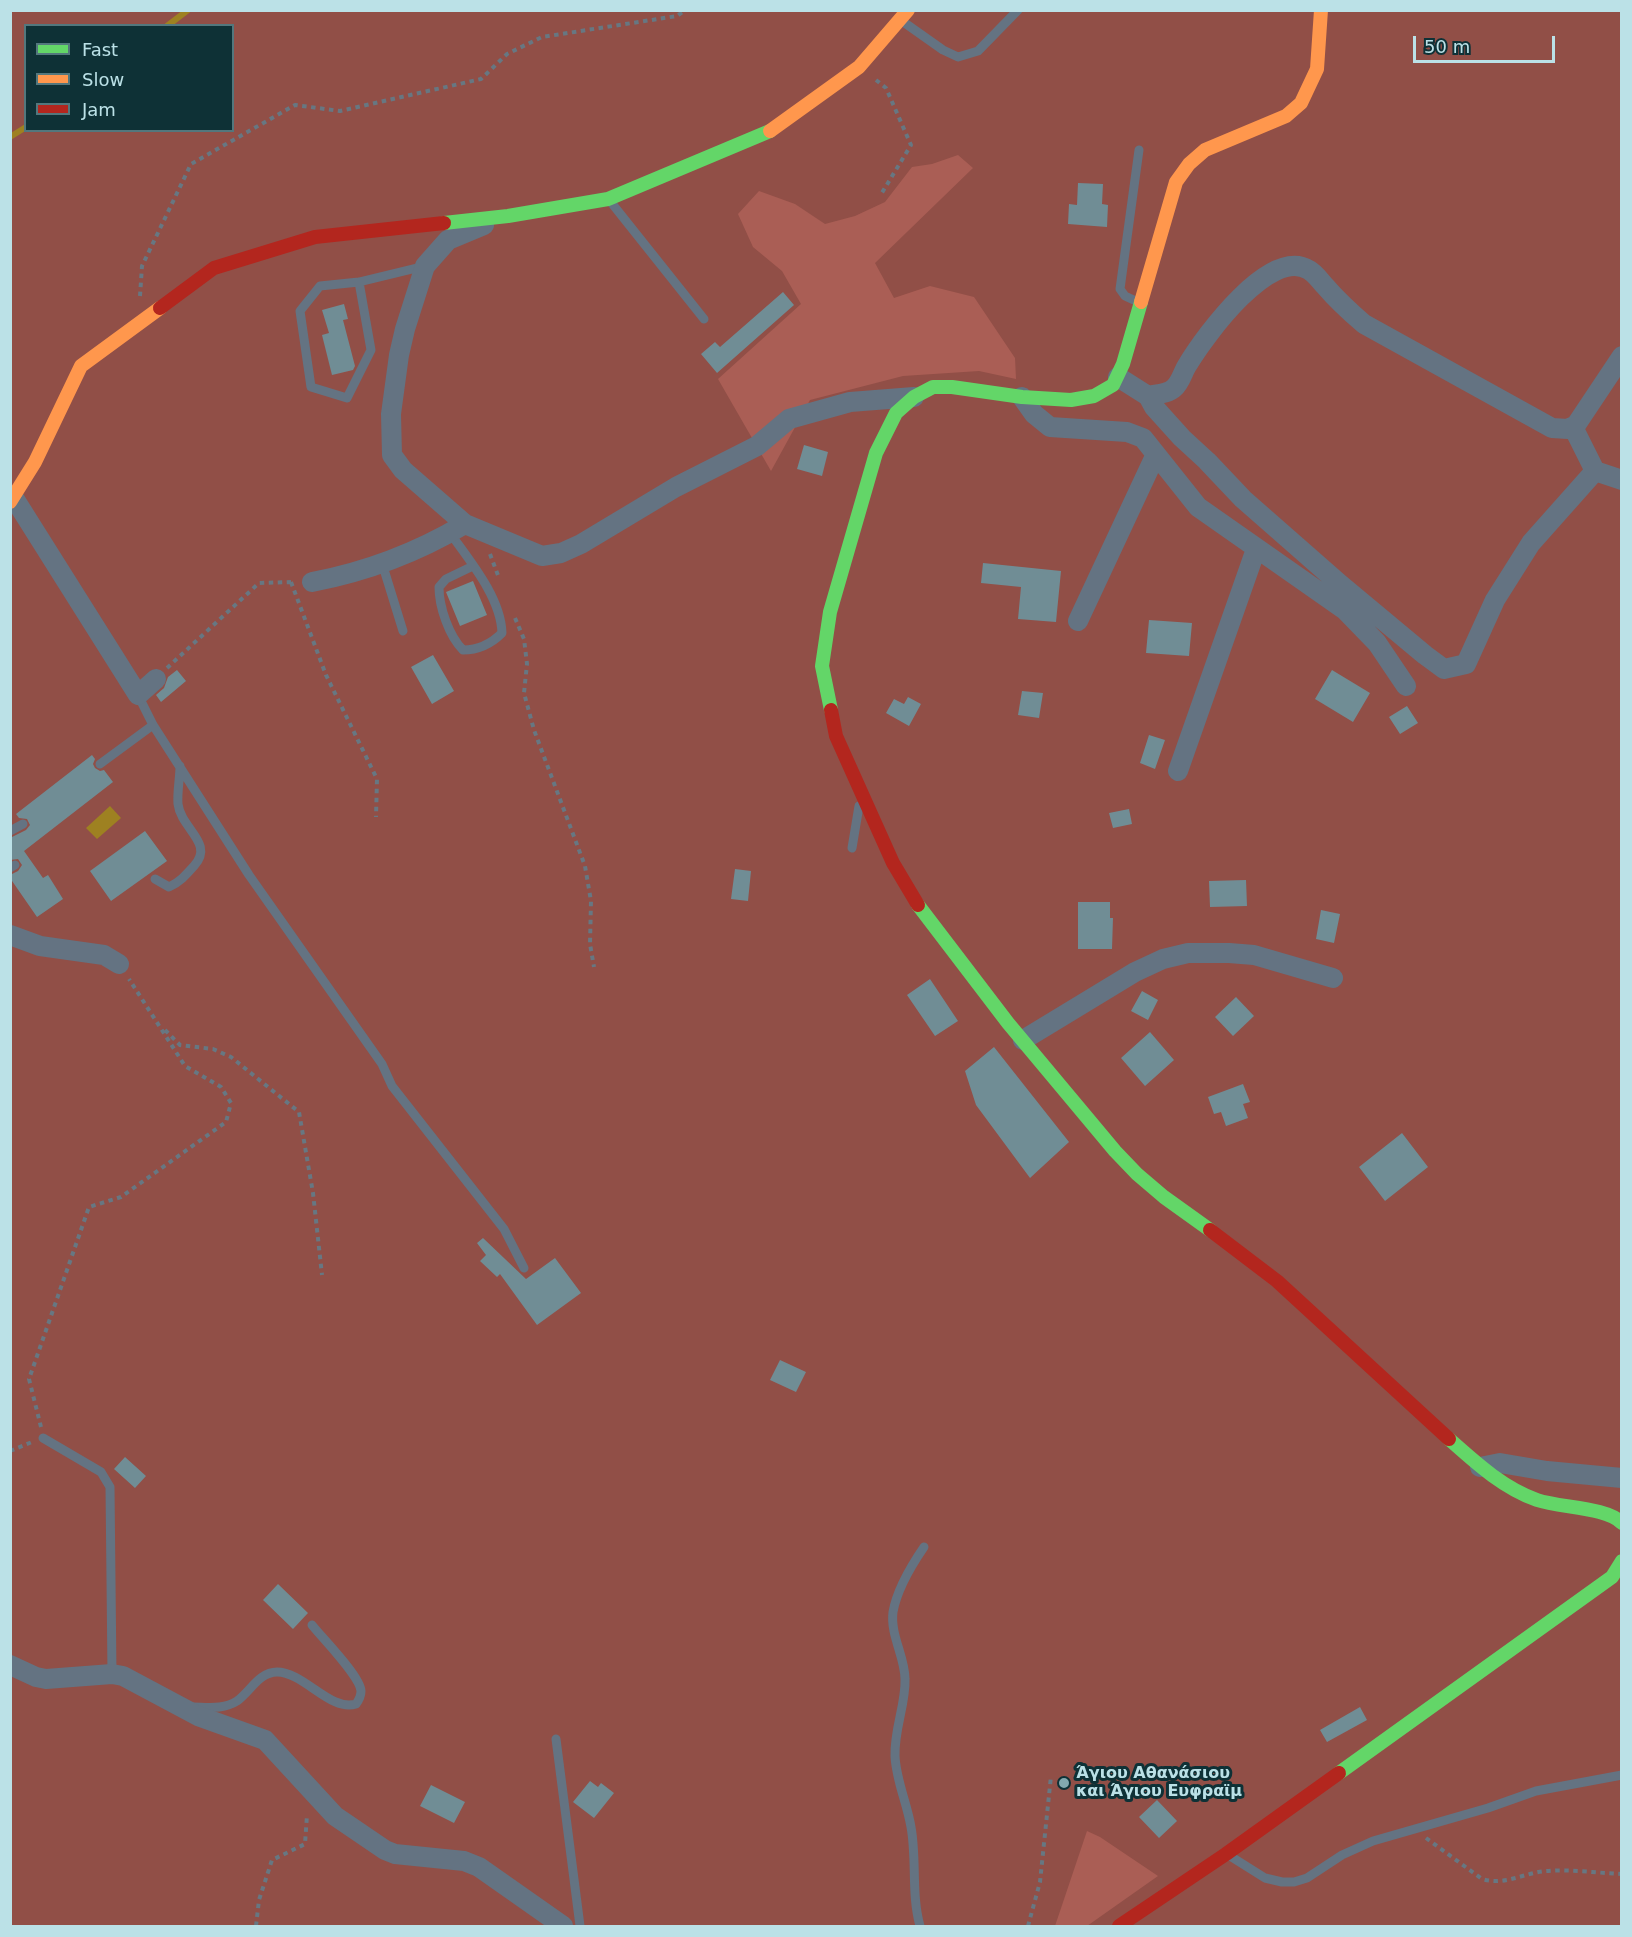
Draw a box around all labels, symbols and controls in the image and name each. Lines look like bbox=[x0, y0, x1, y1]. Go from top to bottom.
legend bbox=[24, 24, 234, 132]
scale bar bbox=[1416, 24, 1558, 62]
text: 50 m bbox=[1424, 36, 1470, 57]
text: Fast bbox=[82, 39, 118, 60]
text: Slow bbox=[82, 69, 124, 90]
text: Jam bbox=[82, 99, 116, 120]
place label: Άγιου Αθανάσιου και Άγιου Ευφραϊμ bbox=[1076, 1764, 1242, 1802]
marker: Άγιου Αθανάσιου και Άγιου Ευφραϊμ bbox=[1057, 1776, 1071, 1790]

